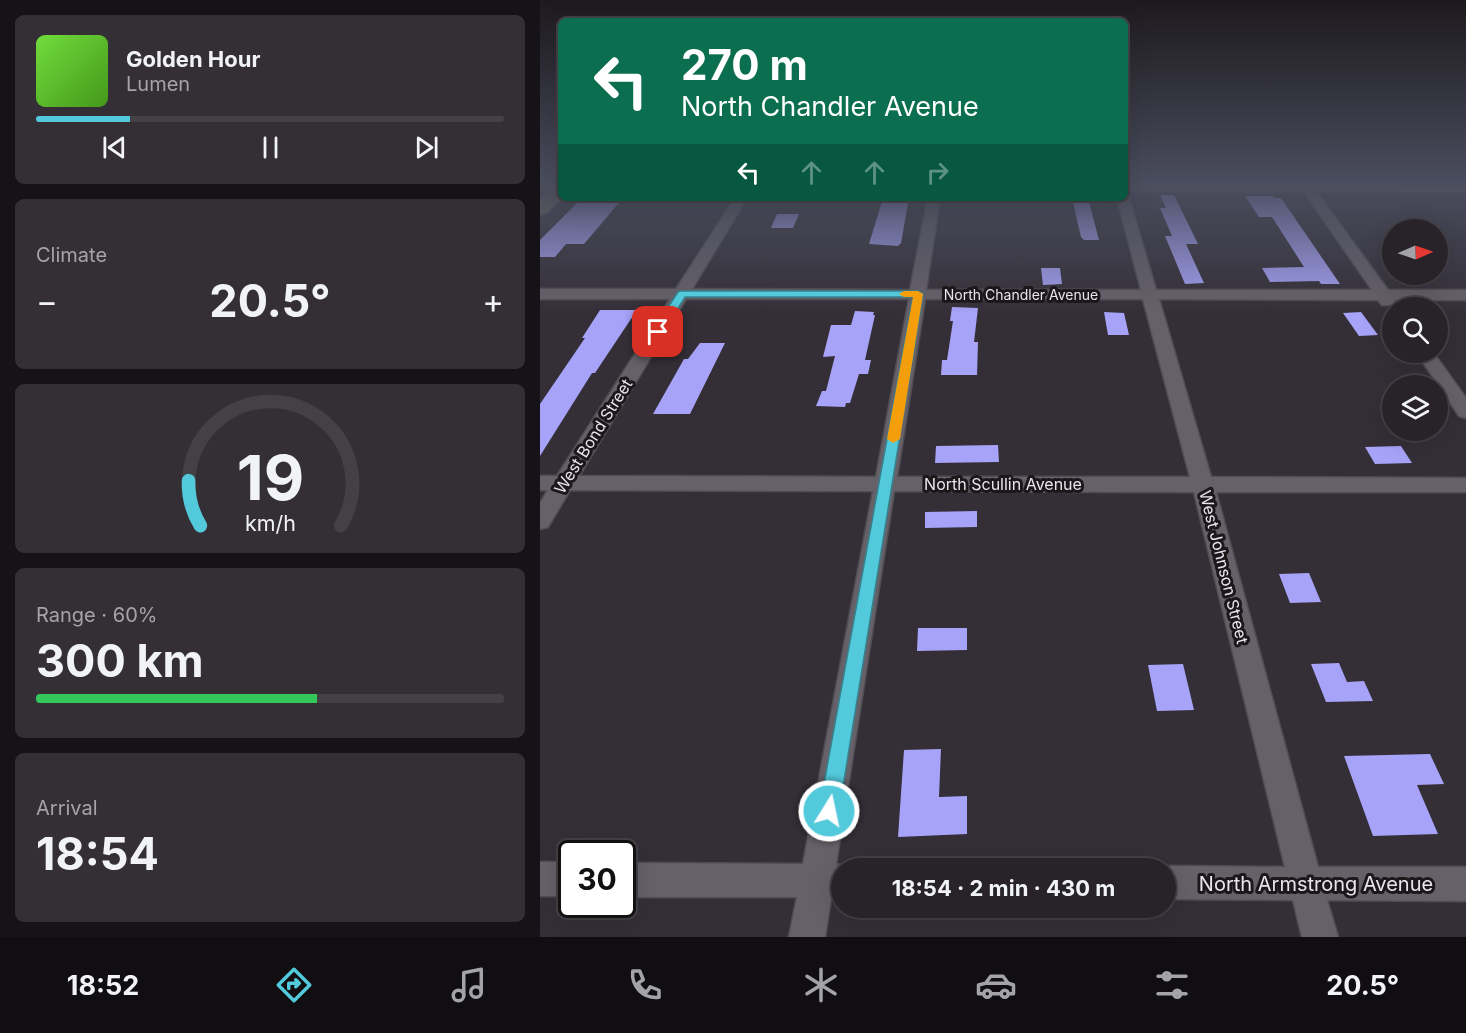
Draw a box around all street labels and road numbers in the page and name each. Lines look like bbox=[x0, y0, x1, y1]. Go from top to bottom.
street label: North Chandler Avenue bbox=[944, 286, 1098, 303]
street label: West Bond Street bbox=[550, 375, 636, 497]
street label: North Scullin Avenue bbox=[924, 474, 1082, 494]
street label: West Johnson Street bbox=[1195, 488, 1253, 646]
street label: North Armstrong Avenue bbox=[1199, 872, 1433, 896]

